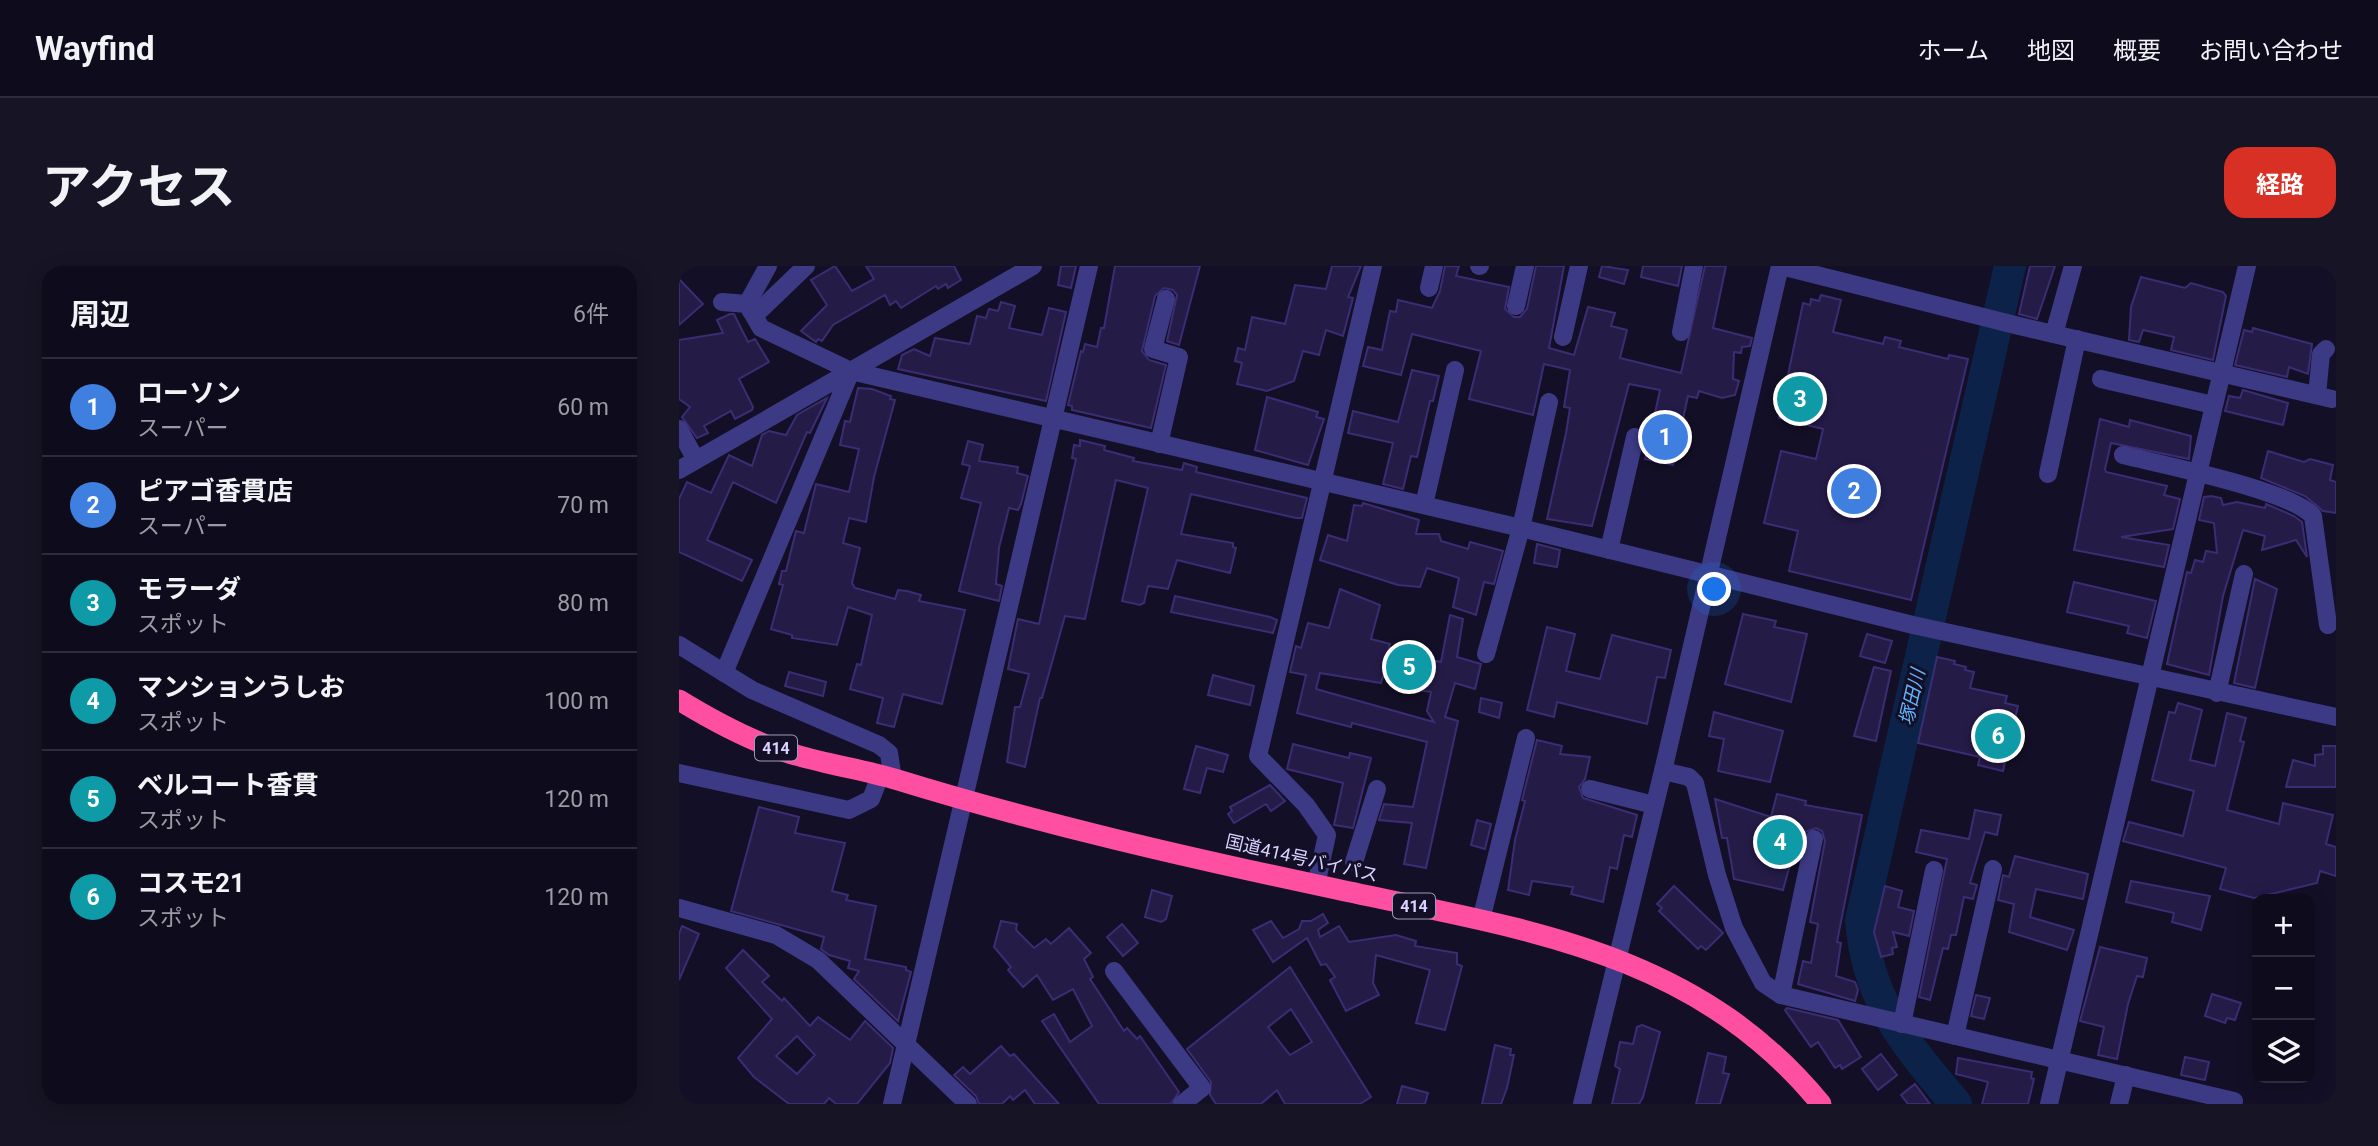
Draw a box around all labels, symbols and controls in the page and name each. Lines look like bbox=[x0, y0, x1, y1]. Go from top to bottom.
text: Wayfind bbox=[35, 29, 155, 68]
text: ホーム bbox=[1918, 37, 1989, 65]
text: 地図 bbox=[2027, 37, 2075, 65]
text: 概要 bbox=[2113, 37, 2161, 65]
text: お問い合わせ bbox=[2199, 37, 2343, 65]
button: 経路 bbox=[2224, 147, 2336, 218]
text: アクセス bbox=[42, 159, 236, 216]
text: 周辺 bbox=[70, 297, 130, 332]
text: 6件 bbox=[573, 301, 609, 328]
pin: 3 bbox=[1777, 373, 1823, 425]
text: ローソン bbox=[137, 378, 241, 408]
text: 1 bbox=[86, 394, 100, 421]
text: 60 m bbox=[557, 394, 609, 421]
pin: 1 bbox=[1642, 411, 1688, 463]
text: スーパー bbox=[137, 415, 229, 442]
pin: 2 bbox=[1831, 465, 1877, 517]
text: ピアゴ香貫店 bbox=[137, 476, 293, 506]
text: 2 bbox=[86, 492, 100, 519]
text: 70 m bbox=[557, 492, 609, 519]
text: スーパー bbox=[137, 513, 229, 540]
your location bbox=[1697, 572, 1731, 606]
text: モラーダ bbox=[137, 574, 241, 604]
text: 3 bbox=[86, 590, 100, 617]
text: 80 m bbox=[557, 590, 609, 617]
text: スポット bbox=[137, 611, 229, 638]
pin: 5 bbox=[1386, 641, 1432, 693]
water label: 塚田川 bbox=[1894, 665, 1930, 727]
text: マンションうしお bbox=[137, 672, 345, 702]
text: 4 bbox=[86, 688, 100, 715]
text: 100 m bbox=[544, 688, 609, 715]
text: スポット bbox=[137, 709, 229, 736]
pin: 6 bbox=[1975, 710, 2021, 762]
road number: 414 bbox=[755, 736, 797, 761]
text: ベルコート香貫 bbox=[137, 770, 318, 800]
text: 5 bbox=[86, 786, 100, 813]
text: 120 m bbox=[544, 786, 609, 813]
text: スポット bbox=[137, 807, 229, 834]
pin: 4 bbox=[1757, 816, 1803, 868]
street label: 国道414号バイパス bbox=[1224, 830, 1380, 886]
text: コスモ21 bbox=[137, 868, 245, 898]
text: 6 bbox=[86, 884, 100, 911]
text: 120 m bbox=[544, 884, 609, 911]
road number: 414 bbox=[1393, 894, 1435, 918]
map controls bbox=[2252, 894, 2315, 1083]
button: + bbox=[2252, 894, 2315, 957]
text: スポット bbox=[137, 905, 229, 932]
button: − bbox=[2252, 957, 2315, 1020]
button: layers bbox=[2252, 1020, 2315, 1083]

